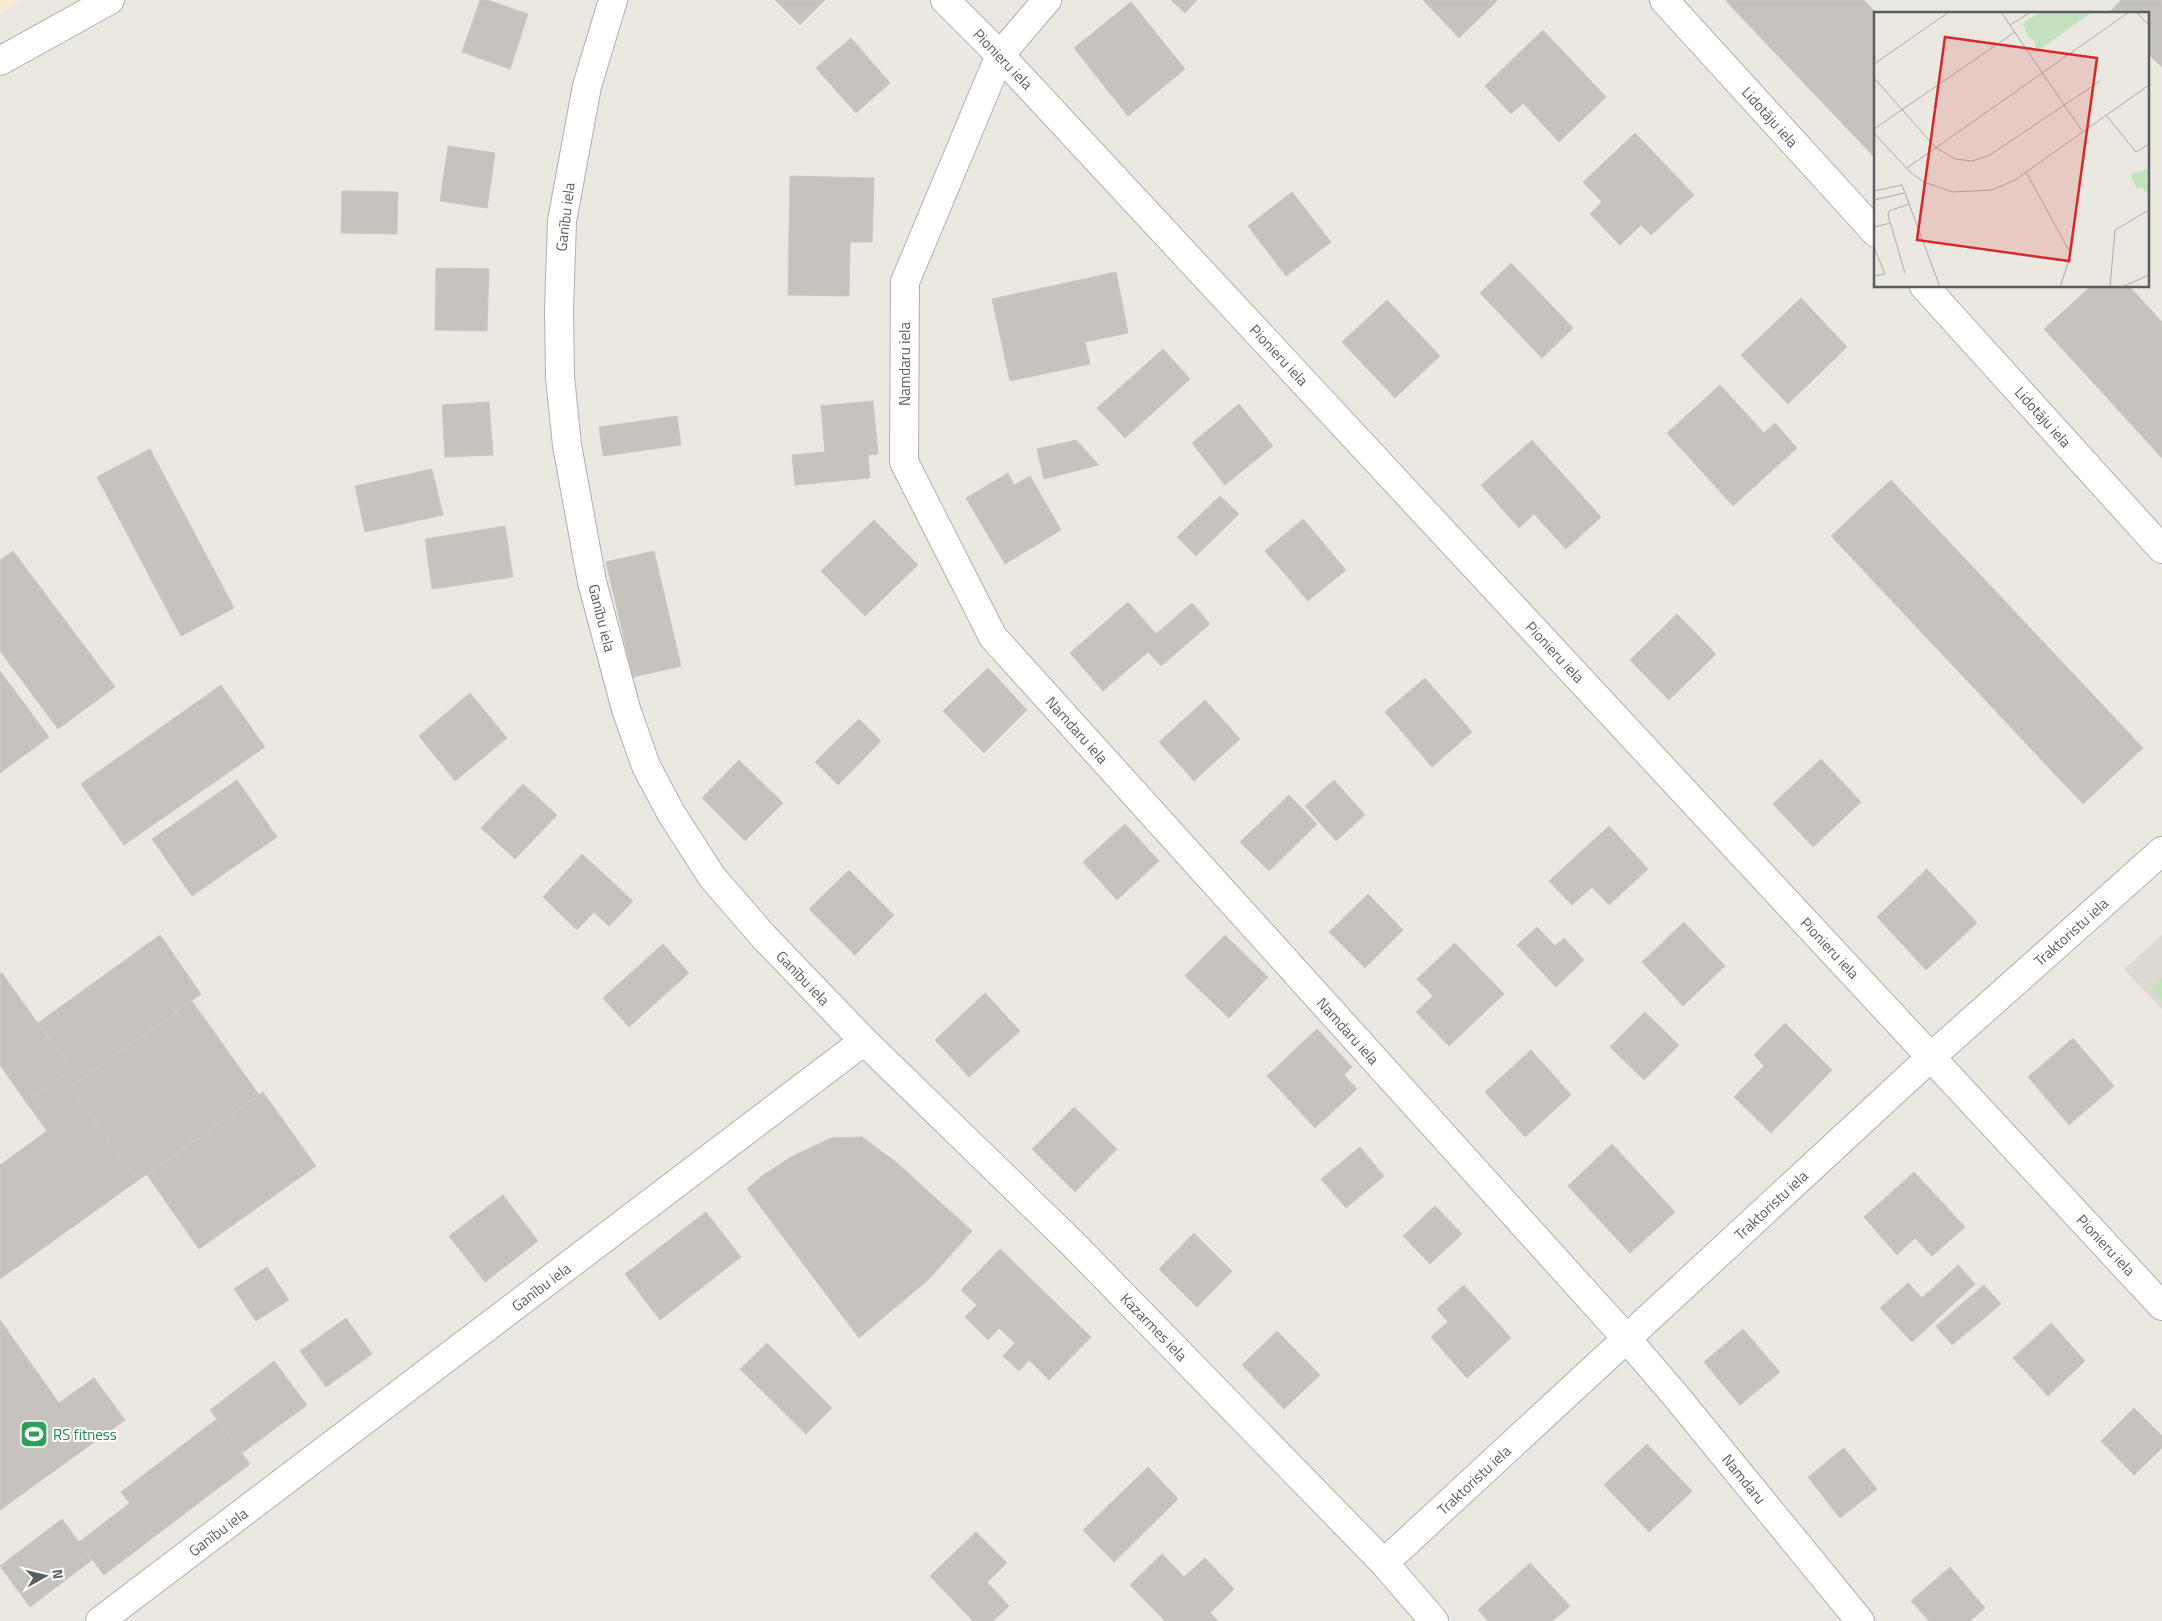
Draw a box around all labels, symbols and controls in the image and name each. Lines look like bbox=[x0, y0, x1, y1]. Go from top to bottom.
inset map bbox=[1874, 12, 2150, 288]
street label: Pionieru iela bbox=[968, 23, 1038, 95]
street label: Lidotāju iela bbox=[1736, 81, 1804, 153]
street label: Ganību iela bbox=[549, 181, 581, 253]
street label: Pionieru iela bbox=[1244, 319, 1314, 391]
street label: Namdaru iela bbox=[893, 322, 916, 406]
street label: Lidotāju iela bbox=[2009, 381, 2077, 453]
street label: Ganību iela bbox=[582, 582, 622, 655]
street label: Pionieru iela bbox=[1520, 616, 1590, 688]
street label: Namdaru iela bbox=[1040, 691, 1114, 769]
street label: Traktoristu iela bbox=[2029, 892, 2114, 972]
street label: Pionieru iela bbox=[1795, 912, 1865, 984]
street label: Ganību iela bbox=[771, 945, 836, 1011]
street label: Namdaru iela bbox=[1311, 992, 1385, 1070]
street label: Traktoristu iela bbox=[1729, 1164, 1813, 1245]
street label: Pionieru iela bbox=[2071, 1209, 2141, 1281]
street label: Ganību iela bbox=[506, 1257, 576, 1317]
street label: Kazarmes iela bbox=[1115, 1287, 1193, 1367]
sports icon: RS fitness bbox=[19, 1419, 49, 1449]
place label: RS fitness bbox=[53, 1423, 117, 1446]
street label: Traktoristu iela bbox=[1432, 1439, 1516, 1520]
street label: Namdaru bbox=[1717, 1449, 1771, 1509]
street label: Ganību iela bbox=[183, 1502, 253, 1562]
north arrow bbox=[20, 1551, 70, 1601]
text: N bbox=[47, 1568, 69, 1580]

